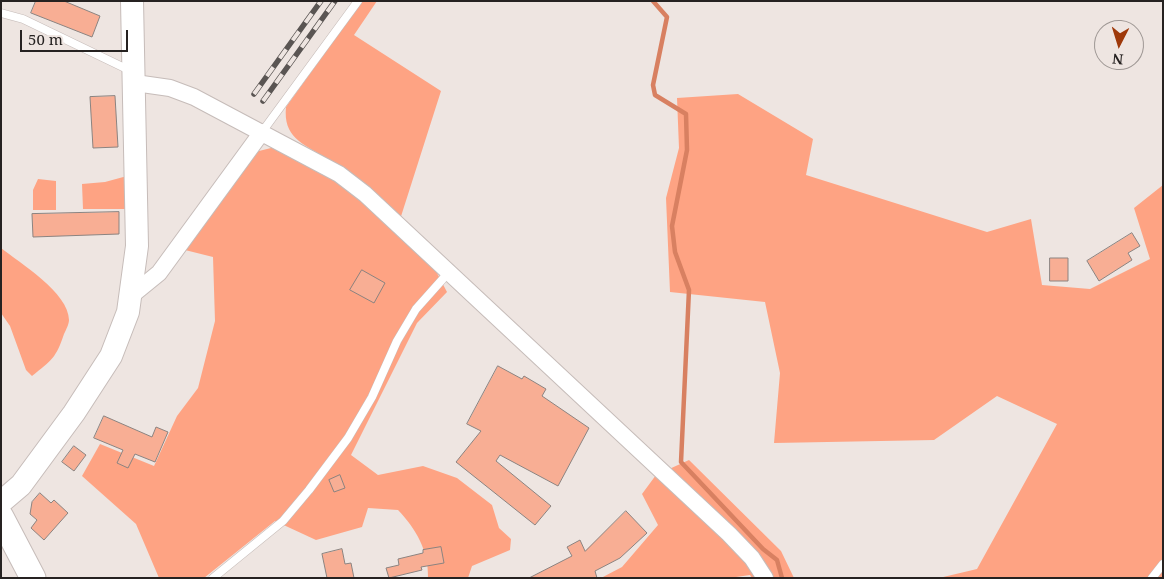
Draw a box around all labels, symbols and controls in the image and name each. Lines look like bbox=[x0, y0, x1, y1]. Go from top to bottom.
scale bar bbox=[22, 20, 130, 52]
north arrow bbox=[1094, 20, 1144, 70]
text: 50 m bbox=[28, 29, 63, 49]
text: N bbox=[1111, 50, 1124, 69]

